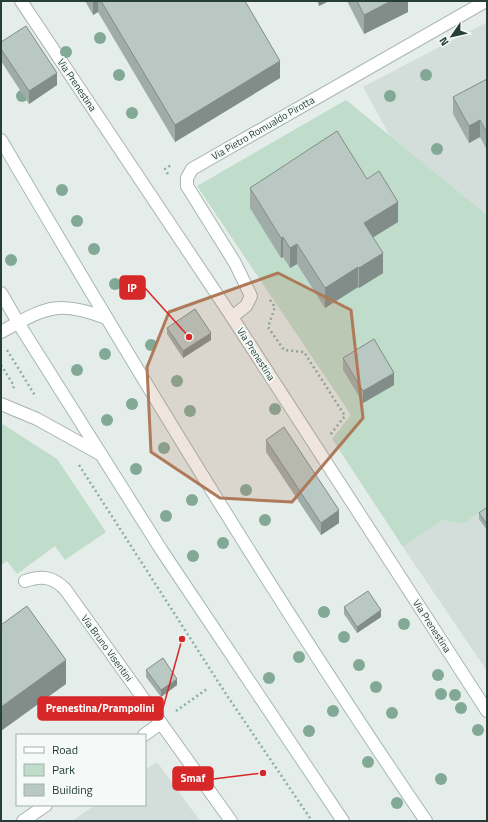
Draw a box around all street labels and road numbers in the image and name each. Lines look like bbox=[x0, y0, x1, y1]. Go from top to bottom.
street label: Via Prenestina bbox=[54, 56, 100, 114]
street label: Via Pietro Romualdo Pirotta bbox=[209, 92, 317, 164]
street label: Via Prenestina bbox=[233, 324, 279, 384]
street label: Via Prenestina bbox=[409, 596, 455, 656]
street label: Via Bruno Visentini bbox=[78, 612, 136, 684]

